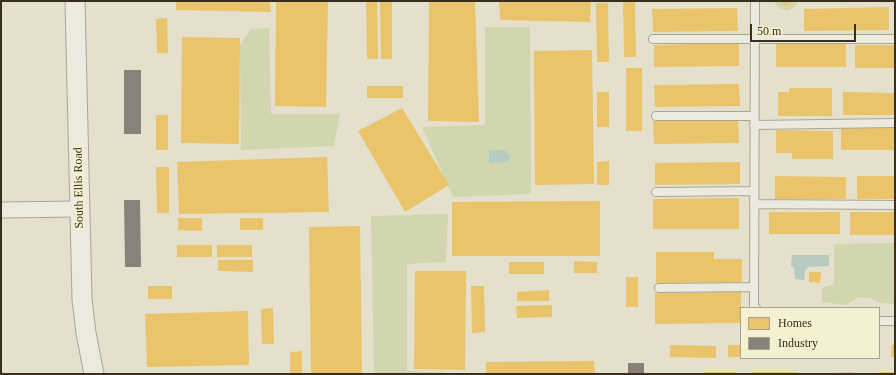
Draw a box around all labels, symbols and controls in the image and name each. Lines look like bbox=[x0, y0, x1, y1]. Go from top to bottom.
scale bar bbox=[752, 16, 858, 42]
text: 50 m bbox=[757, 24, 781, 38]
street label: South Ellis Road bbox=[71, 147, 87, 229]
legend bbox=[740, 307, 880, 359]
text: Homes bbox=[778, 316, 812, 330]
text: Industry bbox=[778, 336, 818, 350]

